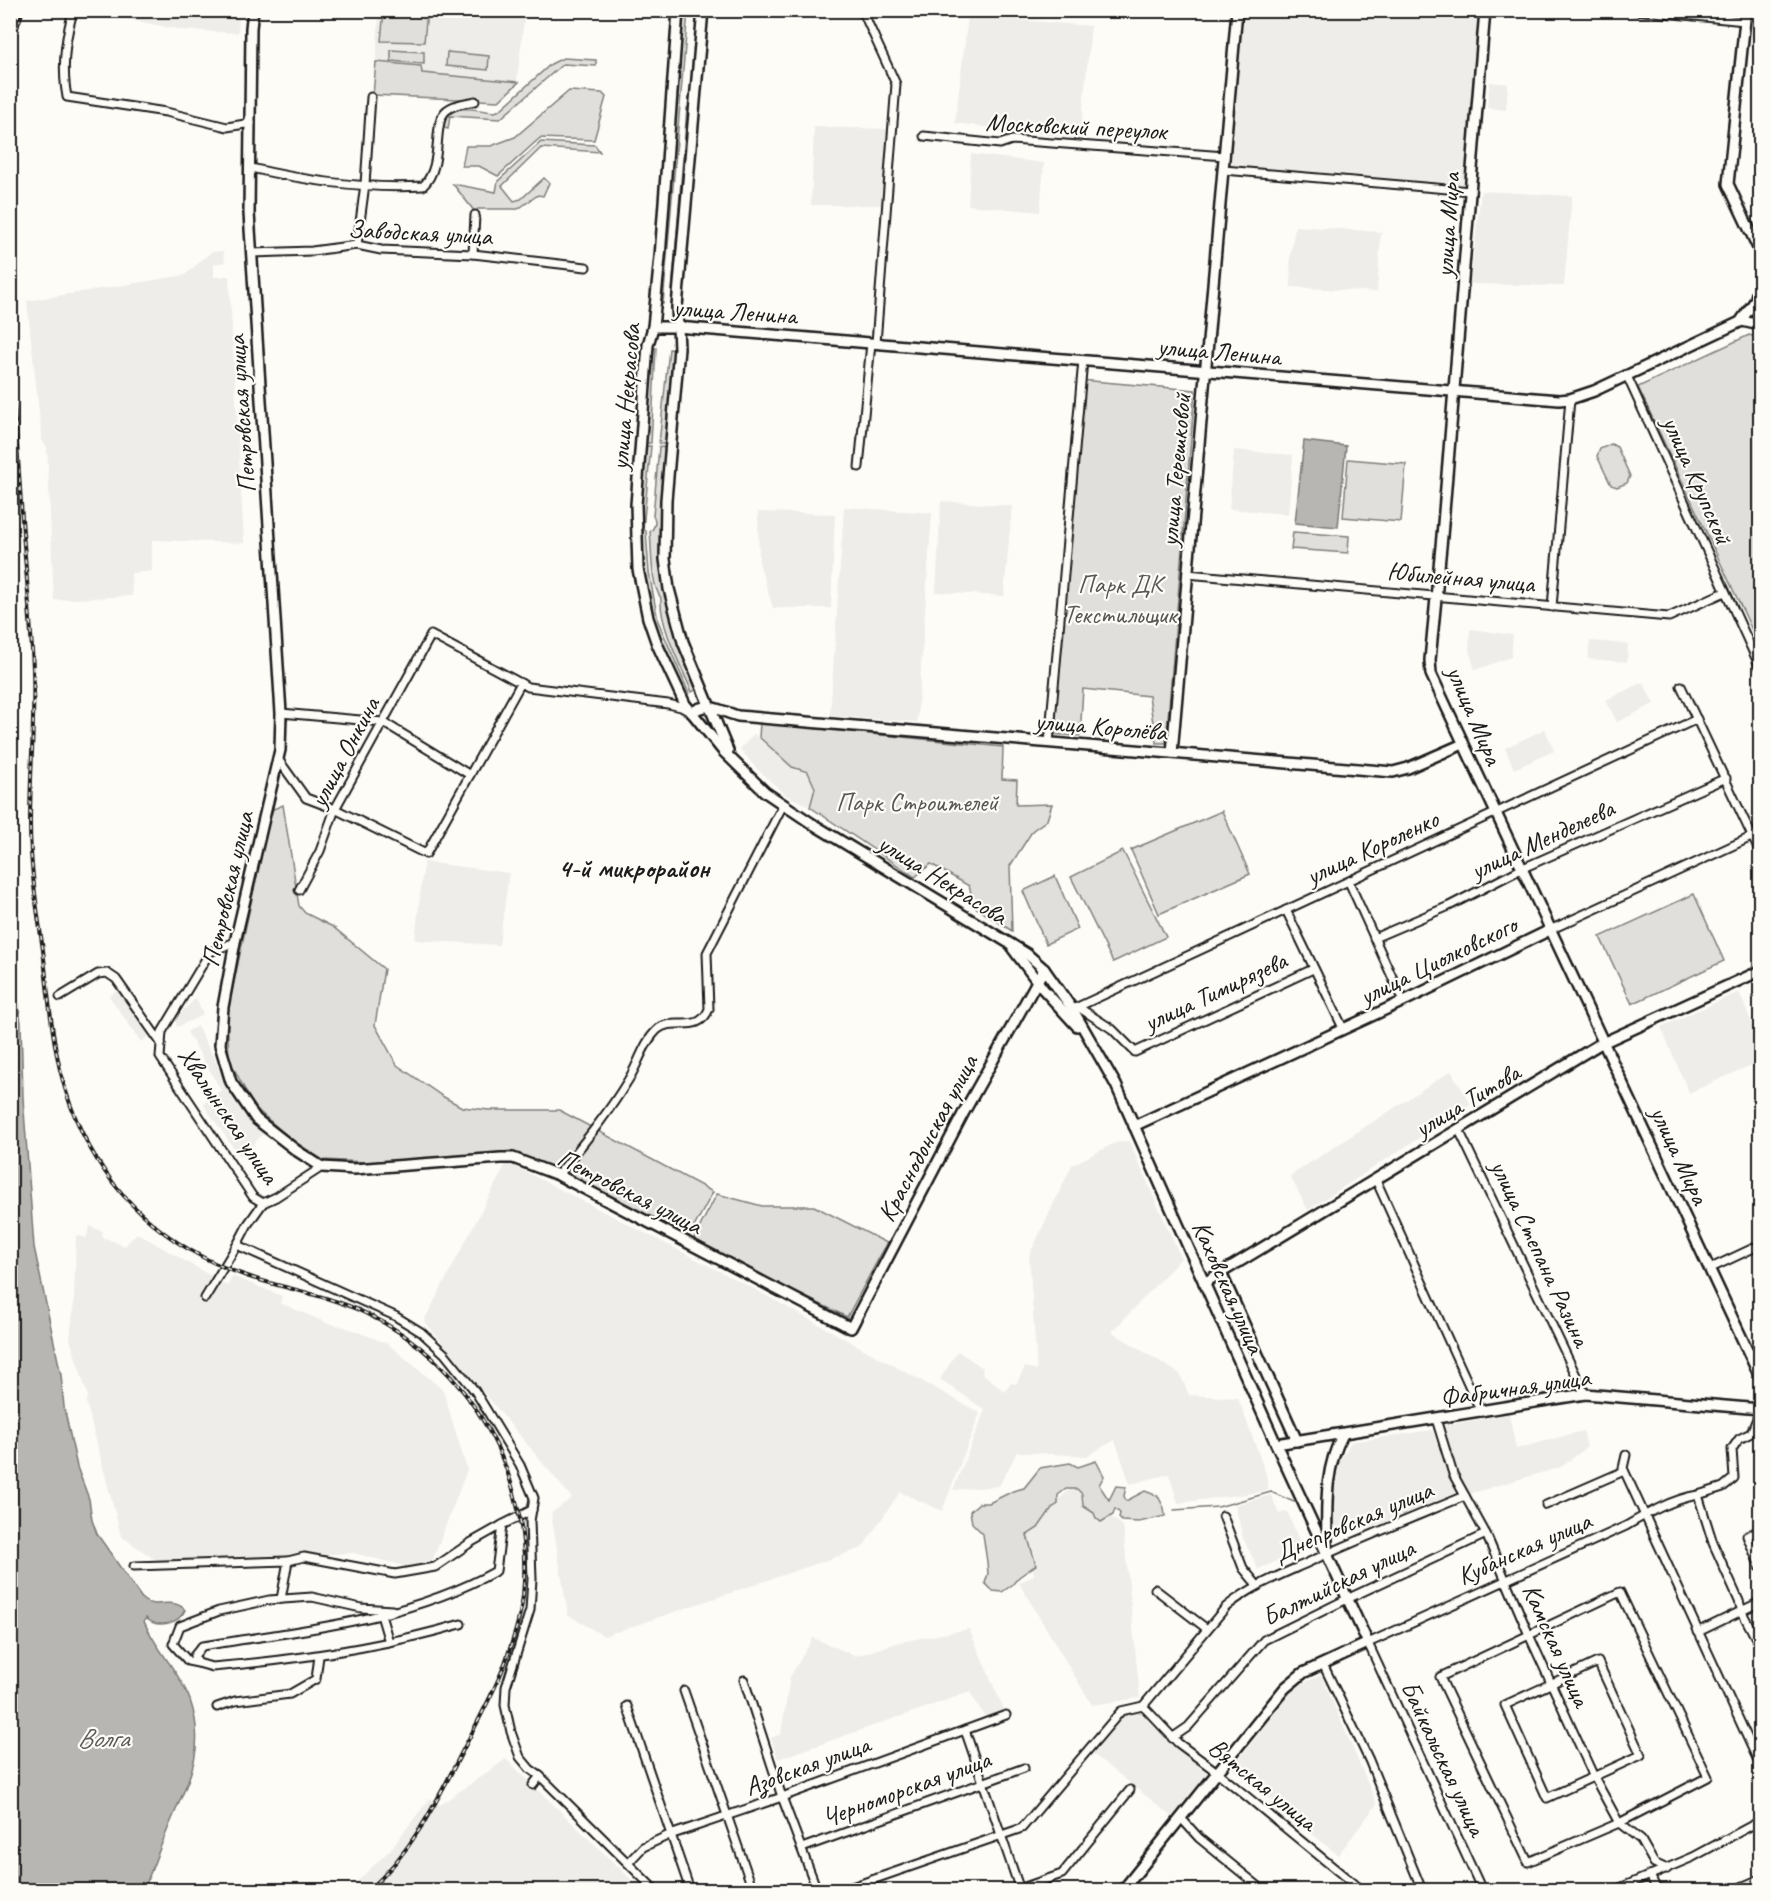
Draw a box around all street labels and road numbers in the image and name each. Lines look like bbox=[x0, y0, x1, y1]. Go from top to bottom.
street label: Московский переулок bbox=[985, 105, 1170, 148]
street label: улица Мира bbox=[1427, 170, 1468, 280]
street label: Заводская улица bbox=[347, 212, 494, 253]
street label: улица Ленина bbox=[670, 291, 800, 332]
street label: улица Некрасова bbox=[602, 321, 648, 474]
street label: улица Ленина bbox=[1154, 330, 1284, 374]
street label: Петровская улица bbox=[219, 332, 263, 494]
street label: улица Терешковой bbox=[1152, 390, 1199, 550]
street label: улица Крупской bbox=[1654, 409, 1741, 551]
street label: Юбилейная улица bbox=[1386, 555, 1537, 601]
street label: улица Мира bbox=[1438, 659, 1511, 771]
street label: улица Онкина bbox=[301, 690, 388, 815]
street label: улица Королёва bbox=[1032, 704, 1170, 749]
street label: улица Менделеева bbox=[1463, 791, 1621, 888]
street label: улица Короленко bbox=[1299, 802, 1445, 893]
street label: Петровская улица bbox=[194, 807, 262, 970]
street label: улица Некрасова bbox=[870, 826, 1015, 933]
street label: улица Циолковского bbox=[1352, 907, 1525, 1014]
street label: улица Тимирязева bbox=[1137, 943, 1293, 1040]
street label: Хвалынская улица bbox=[171, 1040, 287, 1191]
street label: Краснодонская улица bbox=[870, 1048, 986, 1227]
street label: улица Титова bbox=[1407, 1055, 1528, 1146]
street label: улица Мира bbox=[1642, 1099, 1717, 1211]
street label: Петровская улица bbox=[552, 1141, 709, 1243]
street label: улица Степана Разина bbox=[1482, 1153, 1599, 1354]
street label: Каховская улица bbox=[1185, 1216, 1273, 1360]
street label: Фабричная улица bbox=[1438, 1360, 1594, 1414]
street label: Днепровская улица bbox=[1269, 1473, 1439, 1570]
street label: Кубанская улица bbox=[1452, 1504, 1598, 1593]
street label: Балтийская улица bbox=[1257, 1531, 1421, 1634]
street label: Камская улица bbox=[1515, 1579, 1599, 1714]
street label: Байкальская улица bbox=[1393, 1675, 1495, 1843]
street label: Азовская улица bbox=[740, 1727, 877, 1804]
street label: Вятская улица bbox=[1202, 1731, 1325, 1840]
street label: Черноморская улица bbox=[818, 1742, 996, 1834]

